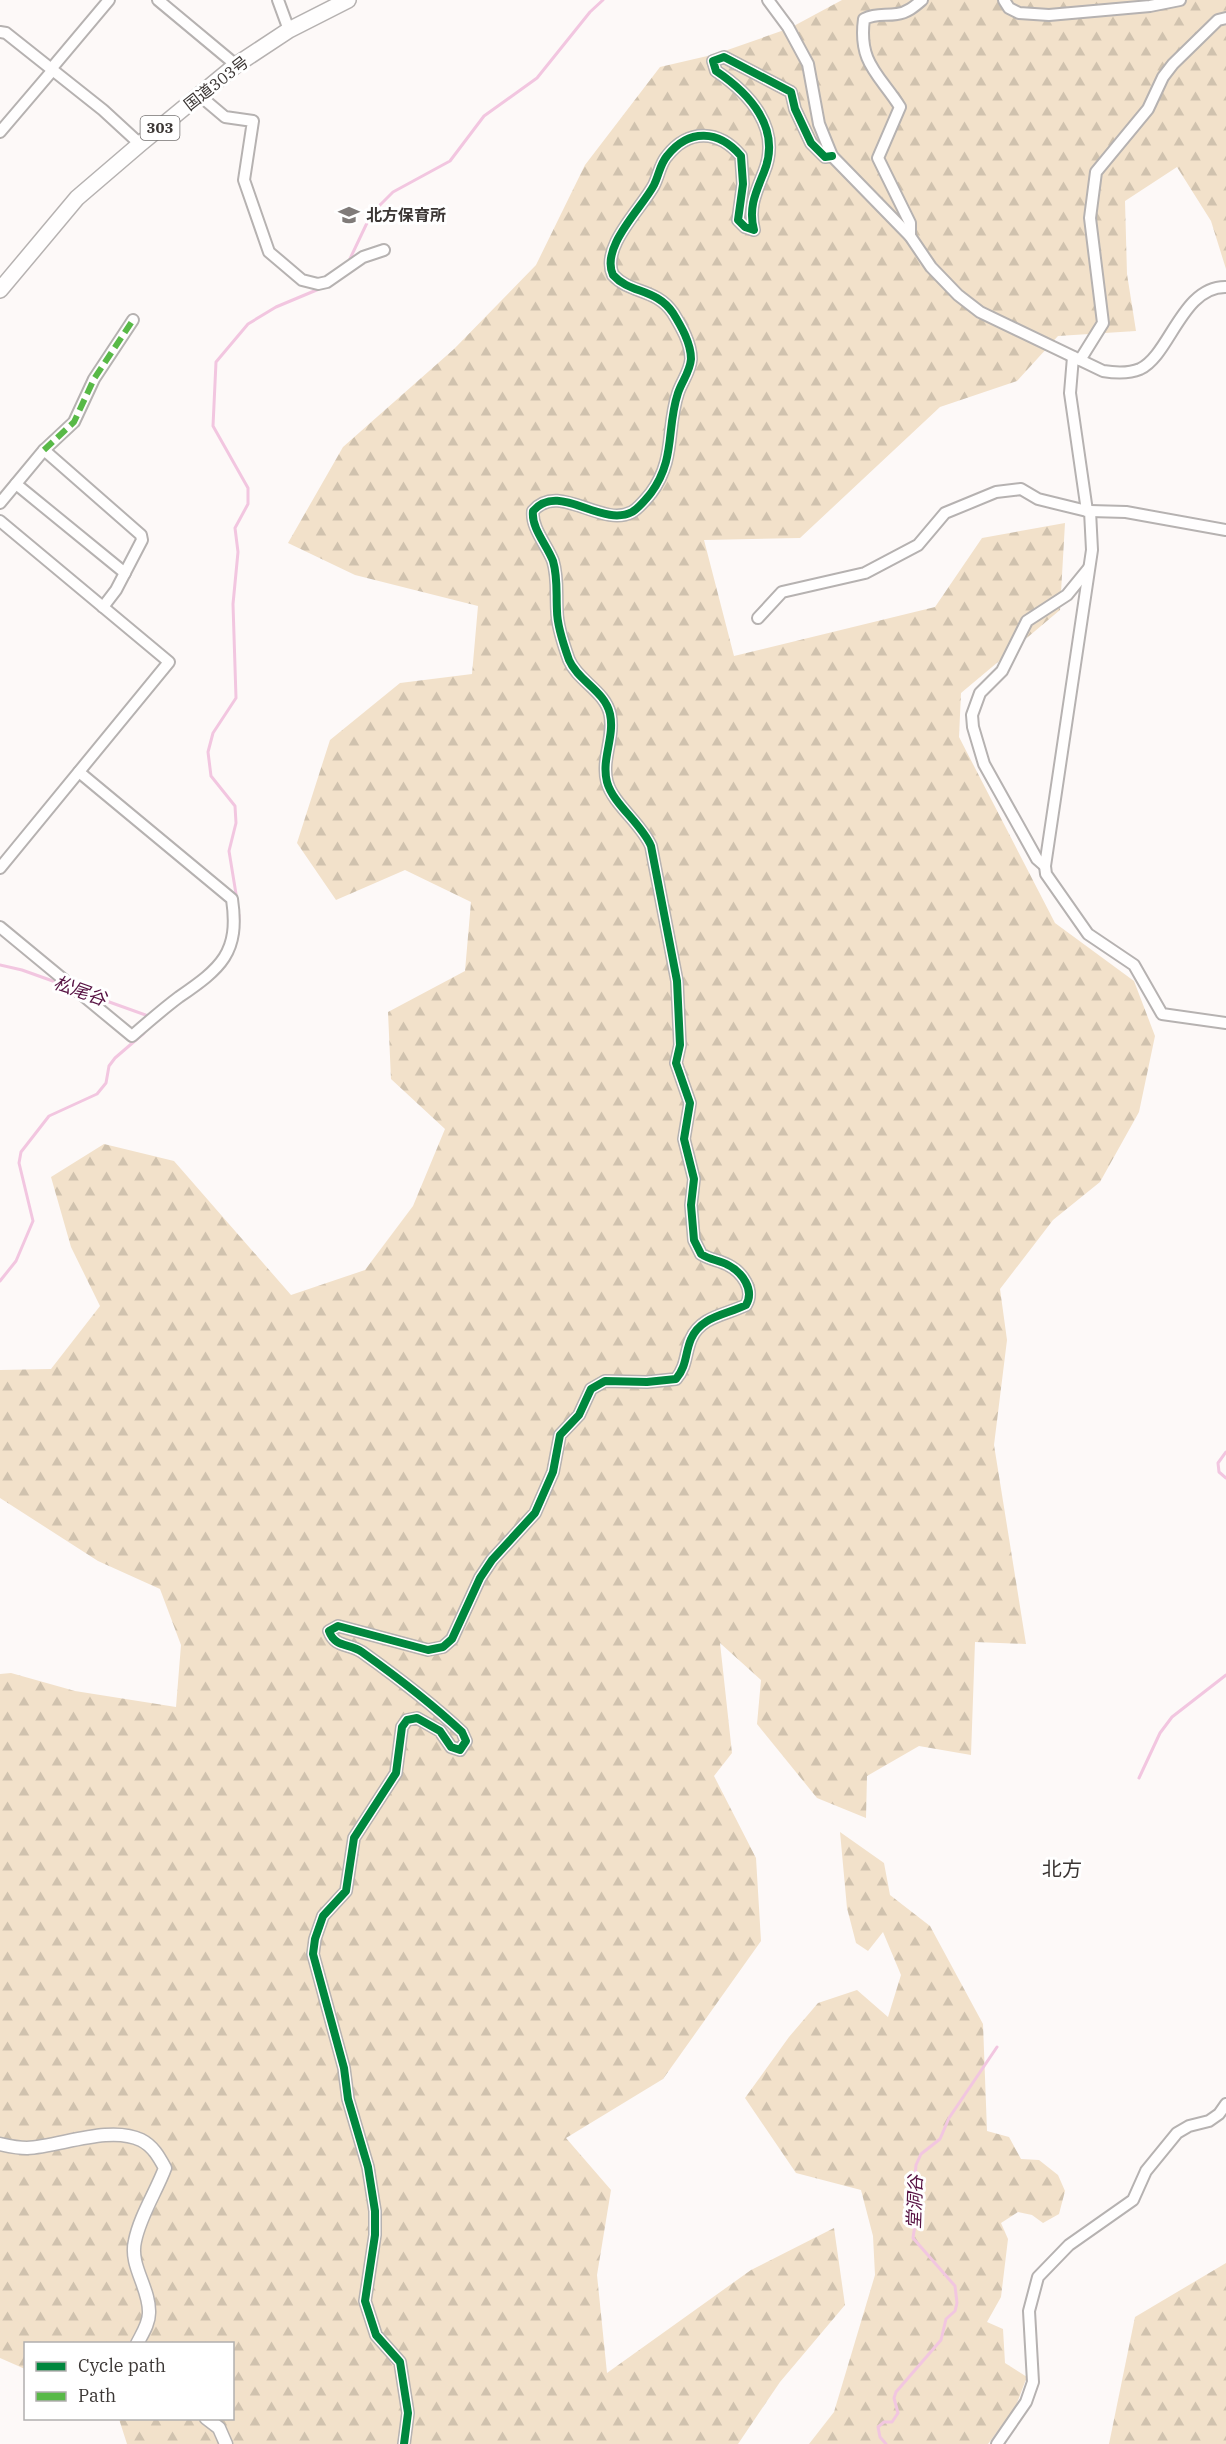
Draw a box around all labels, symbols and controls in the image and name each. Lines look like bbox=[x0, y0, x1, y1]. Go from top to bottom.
street label: 国道303号 bbox=[180, 51, 252, 115]
road number: 303 bbox=[140, 116, 180, 140]
school or university icon: 北方保育所 bbox=[337, 203, 361, 227]
place label: 北方保育所 bbox=[366, 205, 446, 225]
water label: 松尾谷 bbox=[51, 970, 111, 1011]
district label: 北方 bbox=[1042, 1855, 1082, 1882]
water label: 堂洞谷 bbox=[902, 2173, 927, 2229]
legend bbox=[24, 2342, 234, 2420]
text: Cycle path bbox=[78, 2354, 166, 2377]
text: Path bbox=[78, 2384, 116, 2407]

